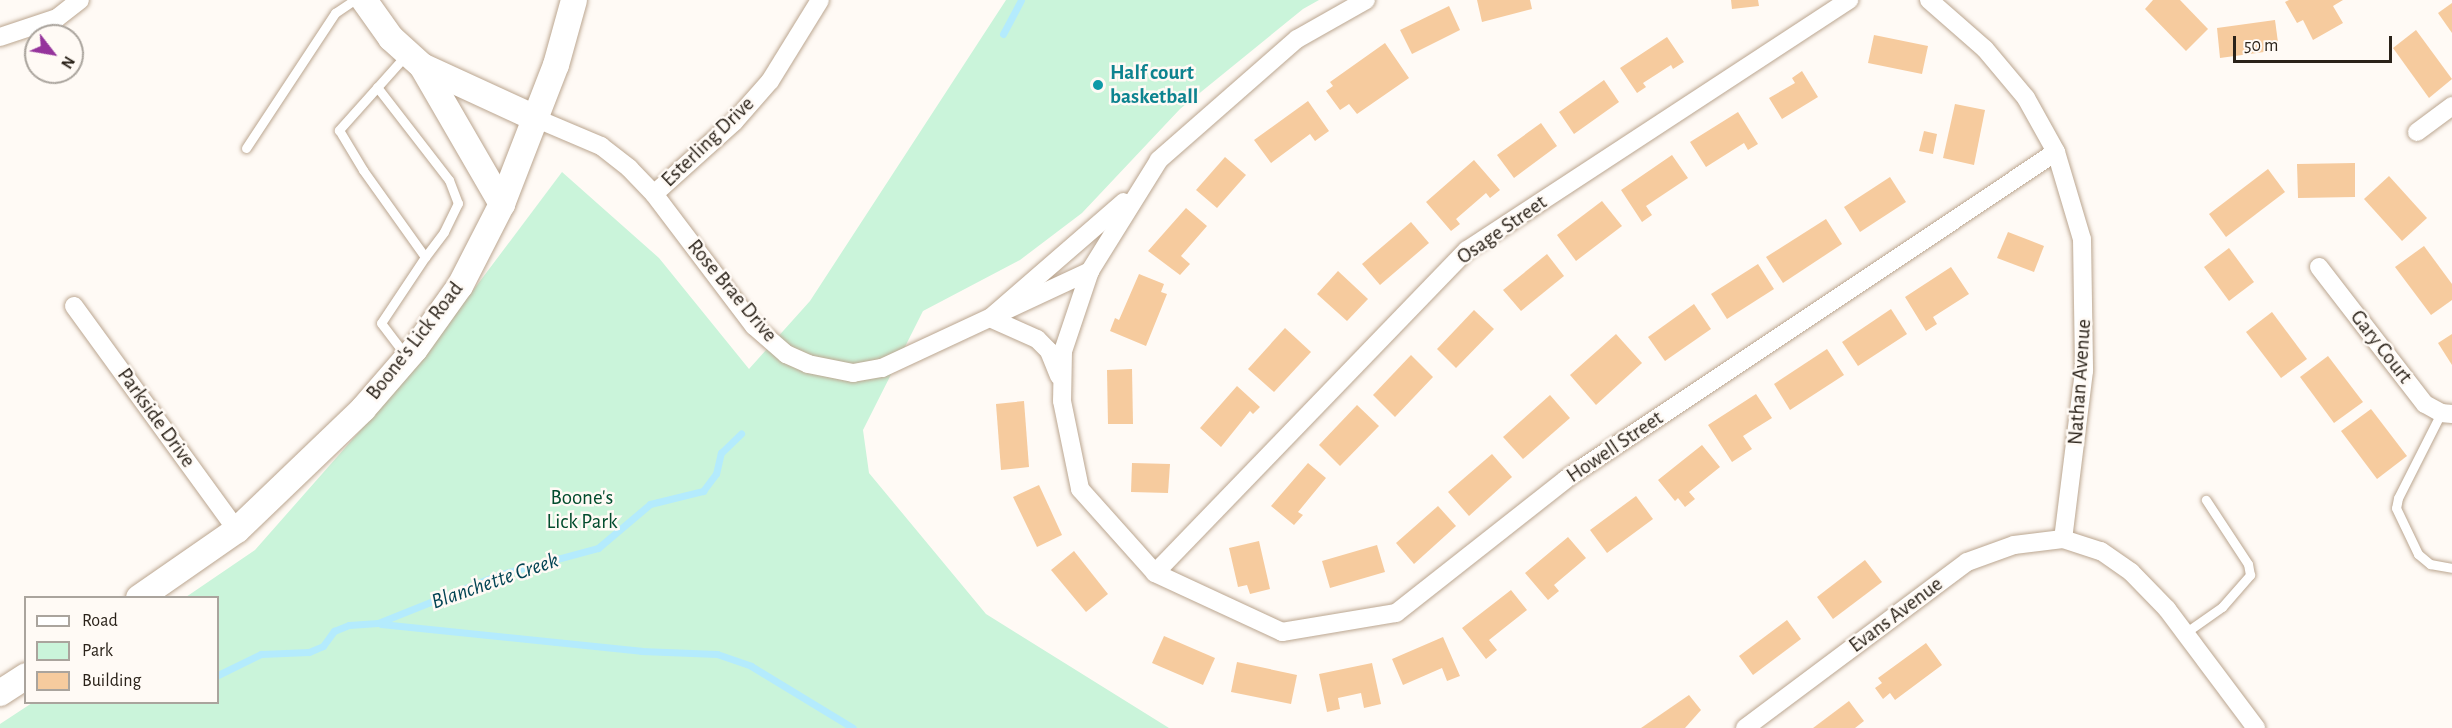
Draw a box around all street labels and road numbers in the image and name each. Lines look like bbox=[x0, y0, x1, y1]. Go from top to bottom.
street label: Esterling Drive bbox=[656, 92, 760, 192]
street label: Osage Street bbox=[1452, 190, 1552, 270]
street label: Rose Brae Drive bbox=[682, 235, 782, 347]
street label: Boone's Lick Road bbox=[361, 277, 469, 405]
street label: Gary Court bbox=[2345, 305, 2417, 389]
street label: Nathan Avenue bbox=[2063, 318, 2097, 446]
street label: Parkside Drive bbox=[111, 363, 201, 473]
street label: Howell Street bbox=[1562, 406, 1668, 488]
street label: Evans Avenue bbox=[1844, 572, 1948, 658]

